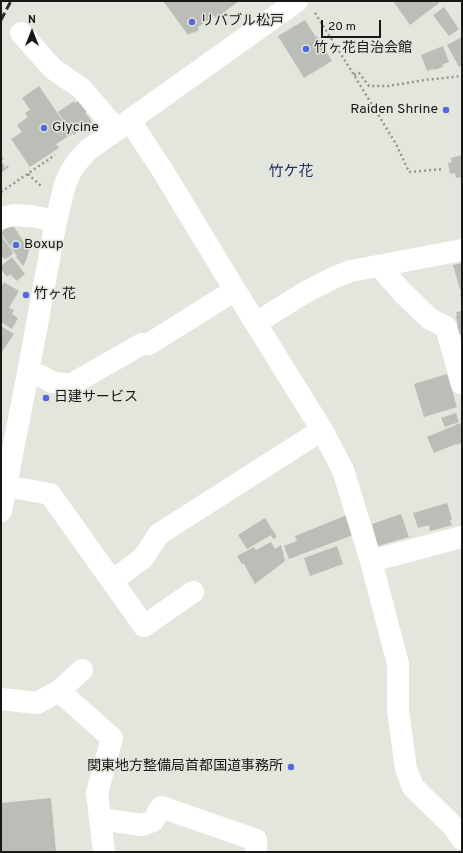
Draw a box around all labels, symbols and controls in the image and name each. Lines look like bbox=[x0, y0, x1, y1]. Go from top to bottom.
north arrow bbox=[12, 12, 52, 52]
scale bar bbox=[323, 12, 383, 38]
text: N bbox=[28, 13, 36, 27]
place label: リバブル松戸 bbox=[200, 14, 284, 30]
marker: リバブル松戸 bbox=[187, 17, 197, 27]
text: 20 m bbox=[328, 19, 356, 35]
place label: 竹ヶ花自治会館 bbox=[314, 41, 412, 57]
marker: 竹ヶ花自治会館 bbox=[301, 44, 311, 54]
place label: Raiden Shrine bbox=[350, 102, 438, 118]
marker: Raiden Shrine bbox=[441, 105, 451, 115]
place label: Glycine bbox=[52, 120, 99, 136]
marker: Glycine bbox=[39, 123, 49, 133]
district label: 竹ケ花 bbox=[269, 164, 313, 182]
place label: Boxup bbox=[24, 237, 64, 253]
marker: Boxup bbox=[11, 240, 21, 250]
place label: 竹ヶ花 bbox=[34, 287, 76, 303]
marker: 竹ヶ花 bbox=[21, 290, 31, 300]
place label: 日建サービス bbox=[54, 390, 138, 406]
marker: 日建サービス bbox=[41, 393, 51, 403]
place label: 関東地方整備局首都国道事務所 bbox=[87, 759, 283, 775]
marker: 関東地方整備局首都国道事務所 bbox=[286, 762, 296, 772]

